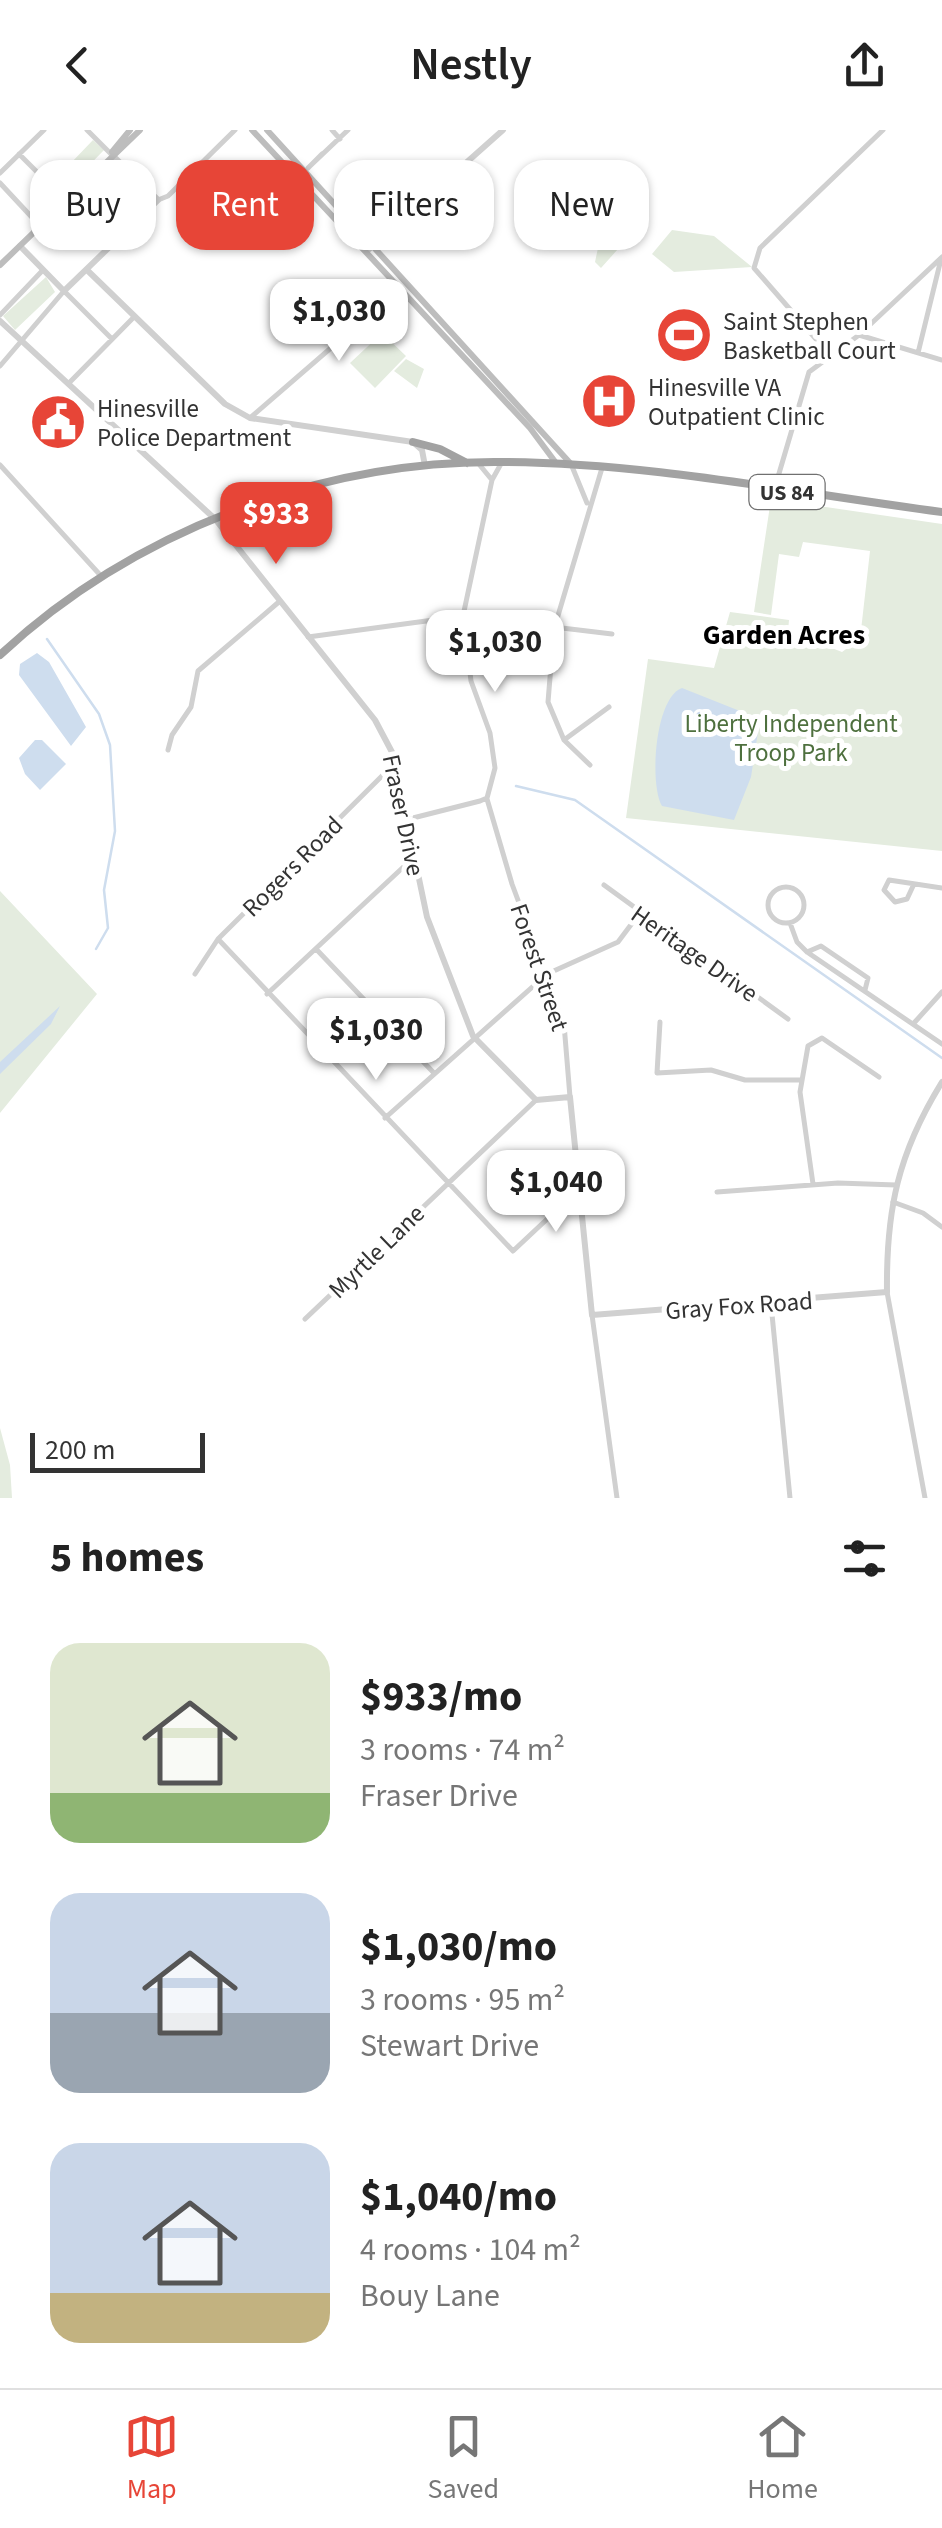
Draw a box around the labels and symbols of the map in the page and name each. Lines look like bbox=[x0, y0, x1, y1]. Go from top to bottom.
pin: $1,030 bbox=[258, 279, 420, 364]
place label: Saint Stephen Basketball Court bbox=[723, 304, 896, 369]
sports icon: Saint Stephen Basketball Court bbox=[654, 305, 714, 365]
place label: Hinesville VA Outpatient Clinic bbox=[648, 370, 825, 435]
hospital icon: Hinesville VA Outpatient Clinic bbox=[579, 371, 639, 431]
place label: Hinesville Police Department bbox=[97, 391, 292, 456]
public building icon: Hinesville Police Department bbox=[28, 392, 88, 452]
road number: US 84 bbox=[750, 475, 824, 509]
pin: $933 bbox=[217, 482, 335, 567]
pin: $1,030 bbox=[414, 610, 576, 695]
district label: Garden Acres bbox=[703, 615, 865, 655]
park label: Liberty Independent Troop Park bbox=[684, 706, 898, 771]
street label: Fraser Drive bbox=[373, 751, 433, 879]
street label: Rogers Road bbox=[234, 808, 351, 925]
street label: Heritage Drive bbox=[624, 897, 765, 1011]
street label: Forest Street bbox=[500, 899, 578, 1036]
pin: $1,030 bbox=[295, 998, 457, 1083]
pin: $1,040 bbox=[475, 1150, 637, 1235]
street label: Myrtle Lane bbox=[320, 1197, 433, 1307]
street label: Gray Fox Road bbox=[664, 1283, 814, 1329]
scale bar bbox=[30, 1428, 205, 1472]

